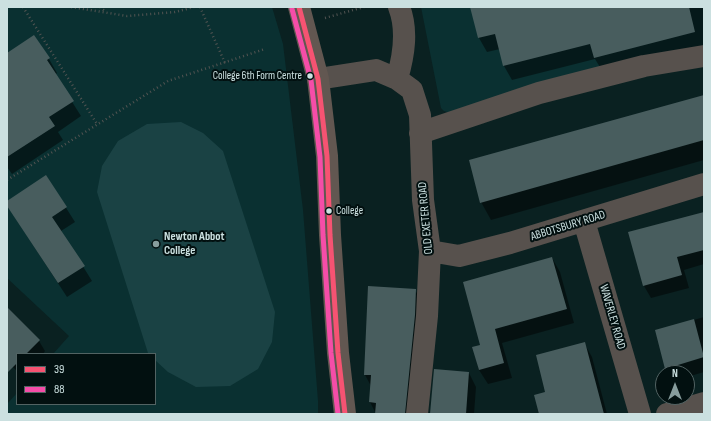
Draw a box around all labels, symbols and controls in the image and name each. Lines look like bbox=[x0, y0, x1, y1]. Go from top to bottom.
place label: College 6th Form Centre bbox=[213, 69, 302, 83]
marker: College 6th Form Centre bbox=[305, 71, 315, 81]
street label: OLD EXETER ROAD bbox=[416, 181, 436, 255]
place label: College bbox=[336, 204, 363, 218]
marker: College bbox=[324, 206, 334, 216]
street label: ABBOTSBURY ROAD bbox=[529, 208, 607, 244]
place label: Newton Abbot College bbox=[164, 230, 225, 258]
marker: Newton Abbot College bbox=[151, 239, 161, 249]
street label: WAVERLEY ROAD bbox=[596, 283, 628, 351]
legend bbox=[16, 353, 156, 405]
text: 39 bbox=[54, 362, 64, 377]
north arrow bbox=[655, 365, 695, 405]
text: N bbox=[672, 367, 678, 380]
text: 88 bbox=[54, 382, 65, 397]

